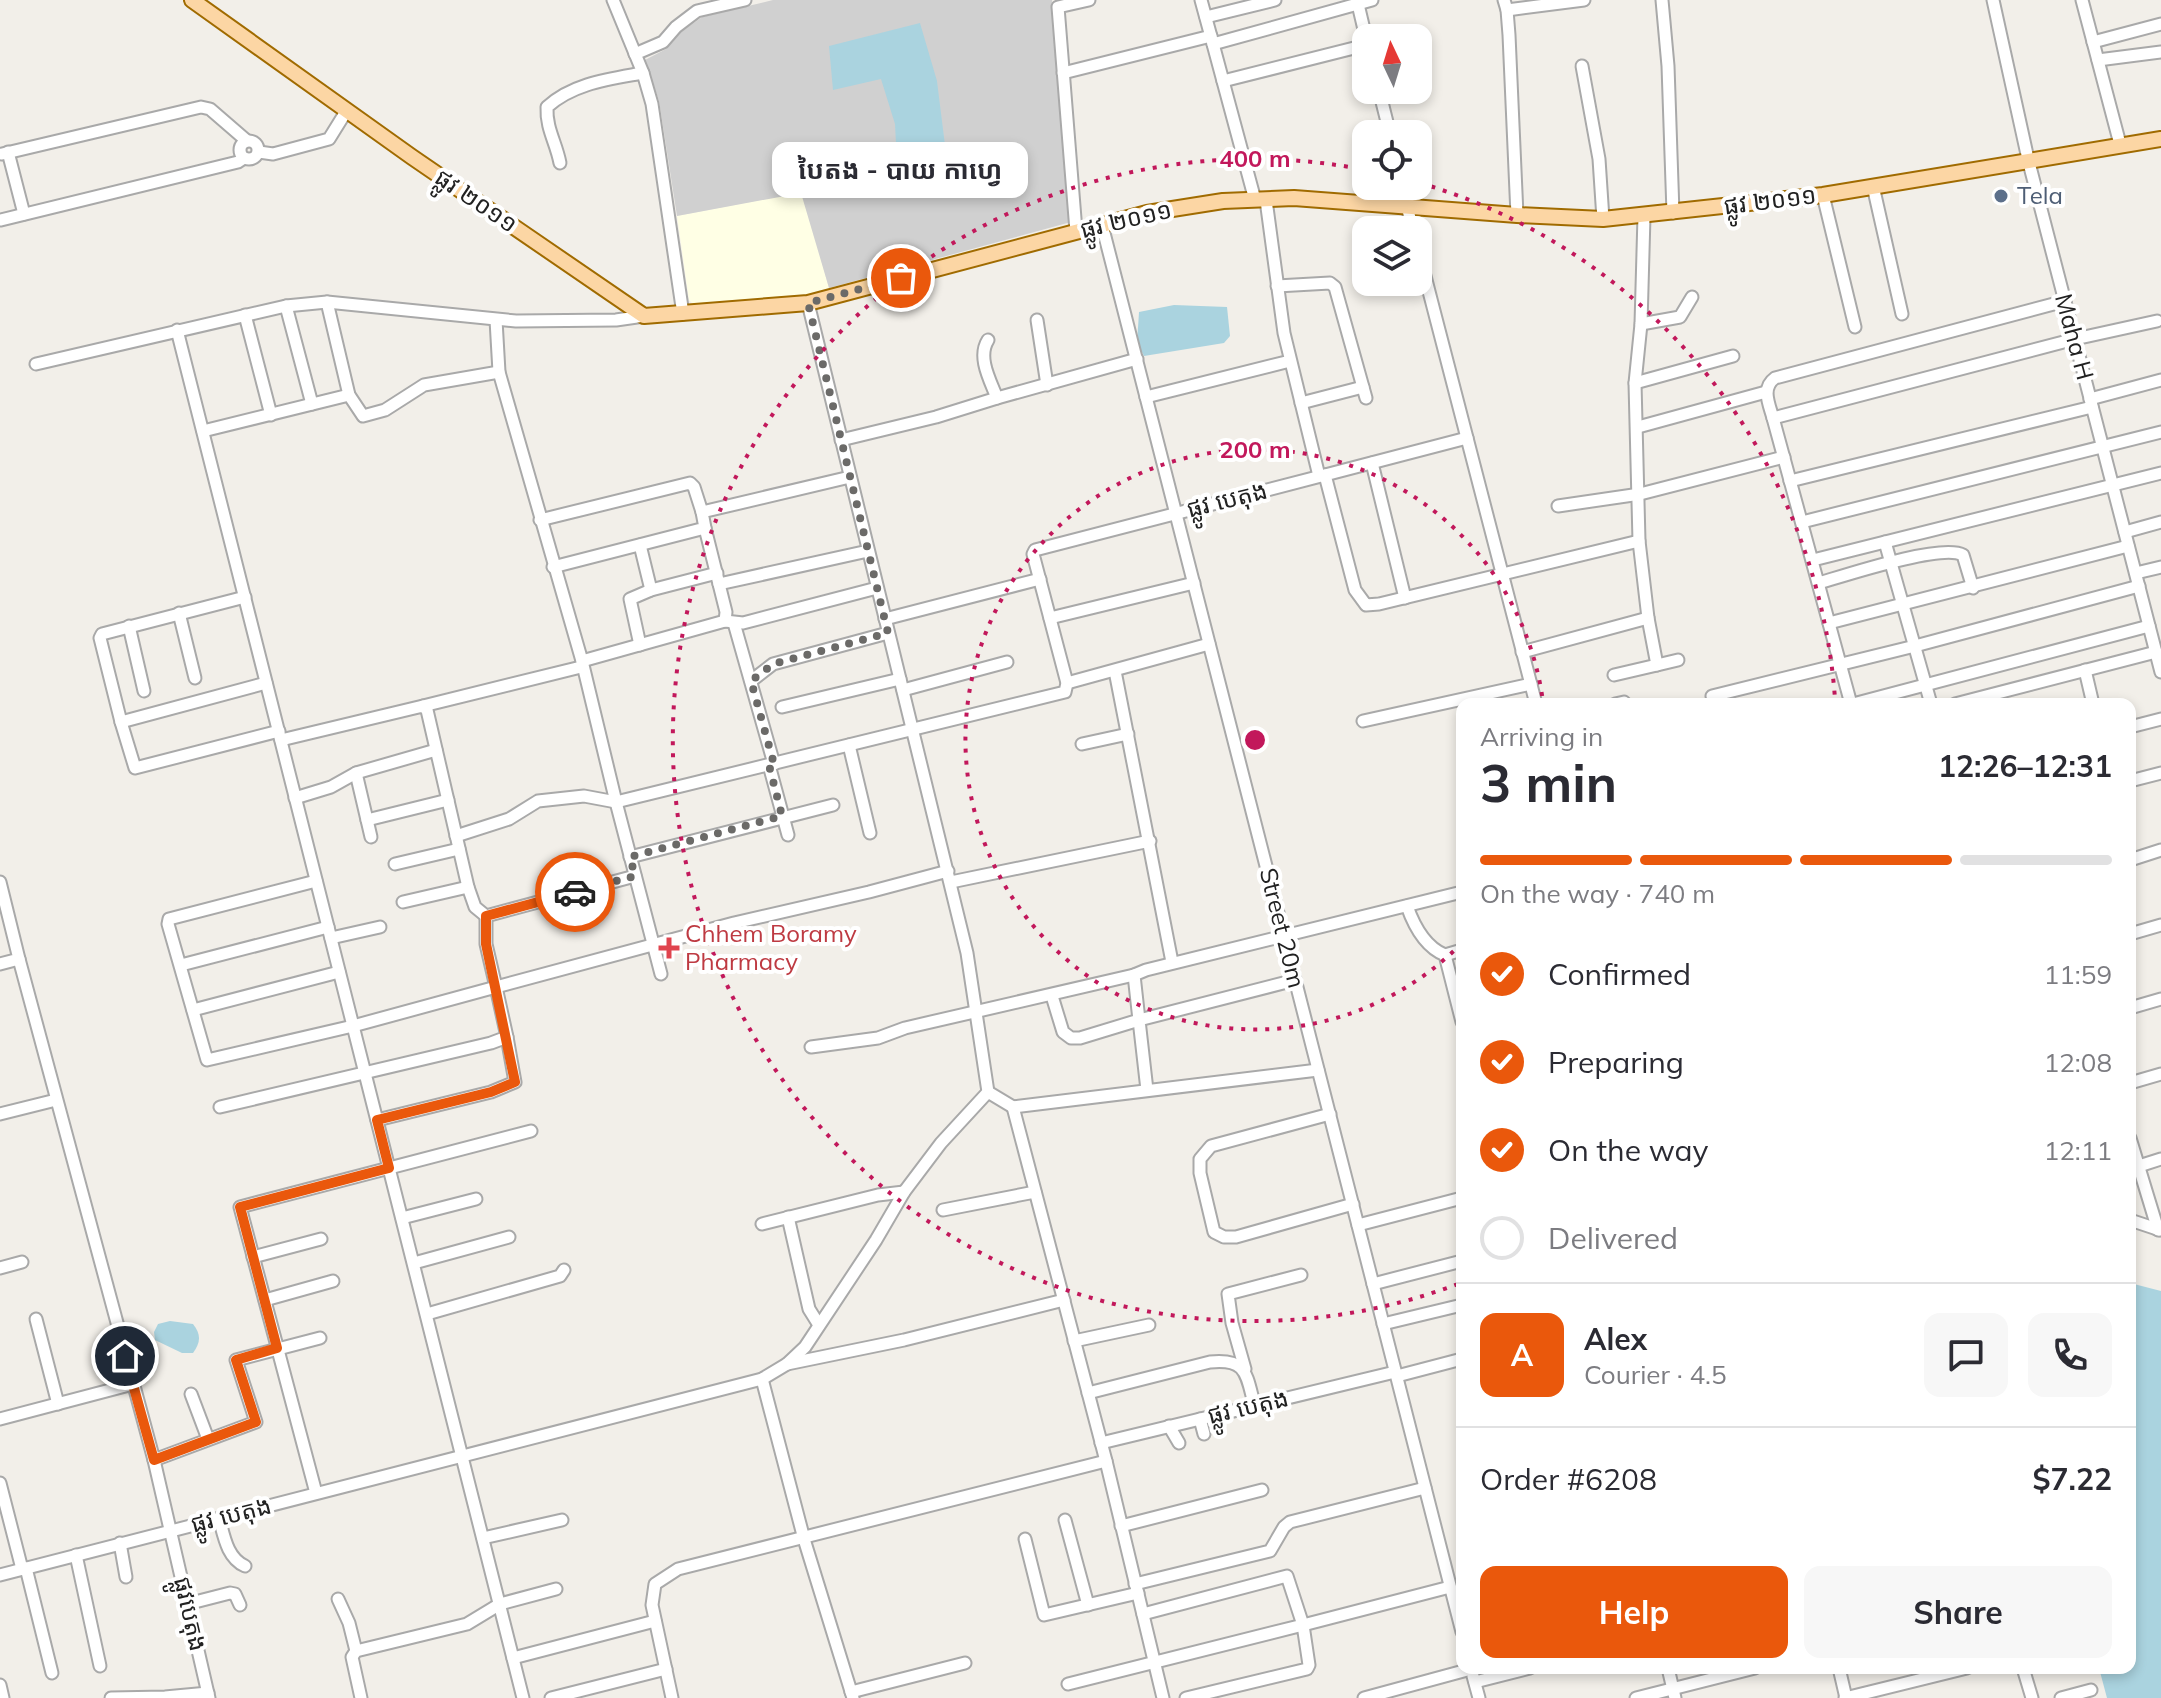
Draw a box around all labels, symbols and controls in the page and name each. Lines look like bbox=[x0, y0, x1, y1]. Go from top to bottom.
north arrow bbox=[1352, 24, 1432, 104]
map controls bbox=[1352, 24, 1432, 296]
button: locate bbox=[1352, 120, 1432, 200]
callout: បៃតង - បាយ កាហ្វេ bbox=[773, 142, 1029, 198]
text: 400 m bbox=[1219, 143, 1291, 173]
text: បៃតង - បាយ កាហ្វេ bbox=[798, 153, 1002, 186]
street label: ផ្លូវ ២០១១ bbox=[425, 162, 524, 245]
street label: ផ្លូវ ២០១១ bbox=[1722, 179, 1819, 229]
place label: Tela bbox=[2017, 180, 2063, 210]
marker: Tela bbox=[1992, 187, 2010, 205]
street label: ផ្លូវ ២០១១ bbox=[1077, 194, 1176, 252]
button: layers bbox=[1352, 216, 1432, 296]
pin bbox=[867, 244, 935, 312]
icon: bag bbox=[879, 256, 923, 300]
street label: Maha H bbox=[2049, 290, 2101, 383]
text: 200 m bbox=[1219, 434, 1291, 464]
street label: ផ្លូវ បេតុង bbox=[1183, 475, 1272, 531]
text: Arriving in bbox=[1480, 720, 1603, 753]
centre of rings bbox=[1241, 726, 1269, 754]
text: 12:26–12:31 bbox=[1938, 747, 2112, 785]
text: 3 min bbox=[1480, 750, 1617, 815]
courier bbox=[535, 852, 615, 932]
street label: Street 20m bbox=[1254, 865, 1312, 991]
icon: car bbox=[553, 870, 597, 914]
text: On the way · 740 m bbox=[1480, 877, 1715, 910]
place label: Chhem Boramy Pharmacy bbox=[685, 918, 857, 976]
marker: Chhem Boramy Pharmacy bbox=[660, 939, 678, 957]
icon: check bbox=[1480, 952, 1524, 996]
text: Confirmed bbox=[1548, 955, 1691, 993]
text: 11:59 bbox=[2044, 958, 2112, 991]
icon: check bbox=[1480, 1040, 1524, 1084]
text: Preparing bbox=[1548, 1043, 1684, 1081]
text: 12:08 bbox=[2044, 1046, 2112, 1079]
icon: check bbox=[1480, 1128, 1524, 1172]
text: On the way bbox=[1548, 1131, 1708, 1169]
text: 12:11 bbox=[2044, 1134, 2112, 1167]
text: Delivered bbox=[1548, 1219, 1678, 1257]
button: chat bbox=[1924, 1313, 2008, 1397]
button: phone bbox=[2028, 1313, 2112, 1397]
text: Alex bbox=[1584, 1320, 1647, 1358]
pin bbox=[91, 1322, 159, 1390]
icon: home bbox=[103, 1334, 147, 1378]
text: A bbox=[1511, 1336, 1533, 1374]
text: Courier · 4.5 bbox=[1584, 1358, 1727, 1391]
street label: ផ្លូវ បេតុង bbox=[1204, 1382, 1293, 1438]
text: Order #6208 bbox=[1480, 1460, 1657, 1498]
text: $7.22 bbox=[2033, 1460, 2112, 1498]
street label: ផ្លូវ បេតុង bbox=[187, 1490, 276, 1546]
button: Help bbox=[1480, 1566, 1788, 1658]
button: Share bbox=[1804, 1566, 2112, 1658]
street label: ផ្លូវបេតុង bbox=[160, 1574, 214, 1656]

